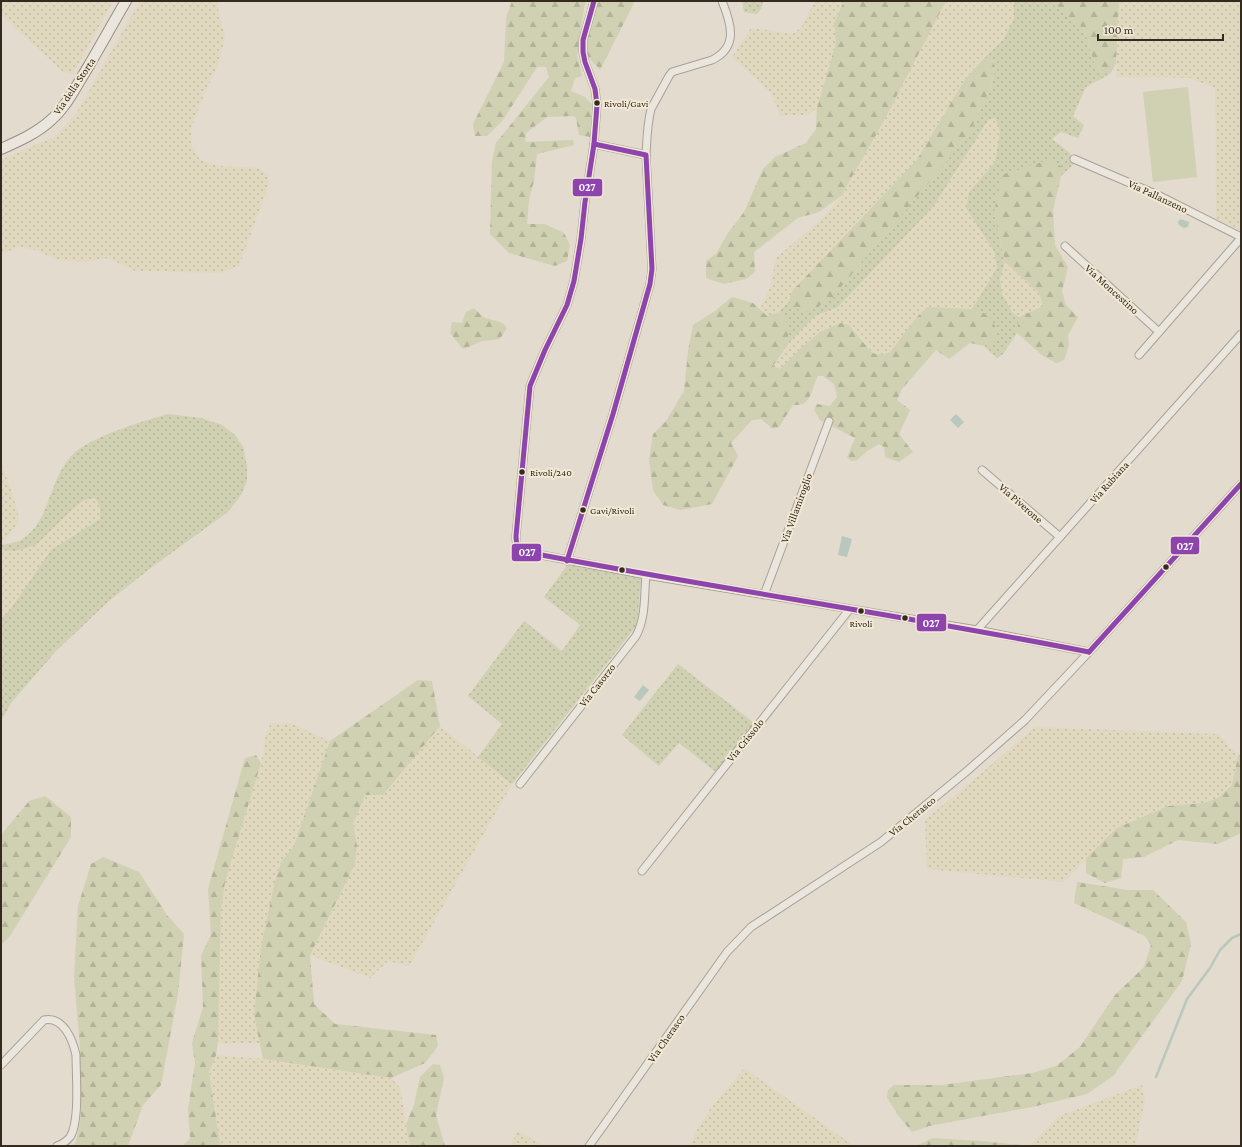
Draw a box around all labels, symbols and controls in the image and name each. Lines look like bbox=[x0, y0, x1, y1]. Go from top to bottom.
scale bar bbox=[1098, 16, 1223, 42]
text: 100 m bbox=[1104, 23, 1134, 37]
street label: Via della Storta bbox=[50, 55, 98, 117]
marker: Rivoli/Gavi bbox=[592, 98, 602, 108]
place label: Rivoli/Gavi bbox=[604, 98, 649, 109]
street label: Via Pallanzeno bbox=[1126, 177, 1190, 215]
line badge: 027 bbox=[572, 178, 603, 197]
text: 027 bbox=[578, 181, 596, 193]
street label: Via Moncestino bbox=[1083, 262, 1142, 317]
street label: Via Rubiana bbox=[1087, 458, 1131, 506]
marker: Rivoli/240 bbox=[517, 467, 527, 477]
place label: Rivoli/240 bbox=[530, 467, 572, 478]
street label: Via Villamiroglio bbox=[778, 471, 815, 545]
street label: Via Piverone bbox=[997, 481, 1046, 525]
marker: Gavi/Rivoli bbox=[578, 505, 588, 515]
place label: Gavi/Rivoli bbox=[590, 505, 635, 516]
line badge: 027 bbox=[1170, 536, 1200, 555]
text: 027 bbox=[1176, 540, 1194, 552]
line badge: 027 bbox=[511, 543, 542, 562]
text: 027 bbox=[518, 546, 536, 558]
unlabelled marker bbox=[1161, 562, 1171, 572]
unlabelled marker bbox=[617, 565, 627, 575]
marker: Rivoli bbox=[856, 606, 866, 616]
unlabelled marker bbox=[900, 613, 910, 623]
line badge: 027 bbox=[916, 613, 947, 632]
text: 027 bbox=[922, 617, 940, 629]
place label: Rivoli bbox=[850, 618, 873, 629]
street label: Via Casorzo bbox=[576, 661, 618, 709]
street label: Via Crissolo bbox=[724, 716, 766, 764]
street label: Via Cherasco bbox=[886, 793, 938, 838]
street label: Via Cherasco bbox=[645, 1011, 687, 1065]

